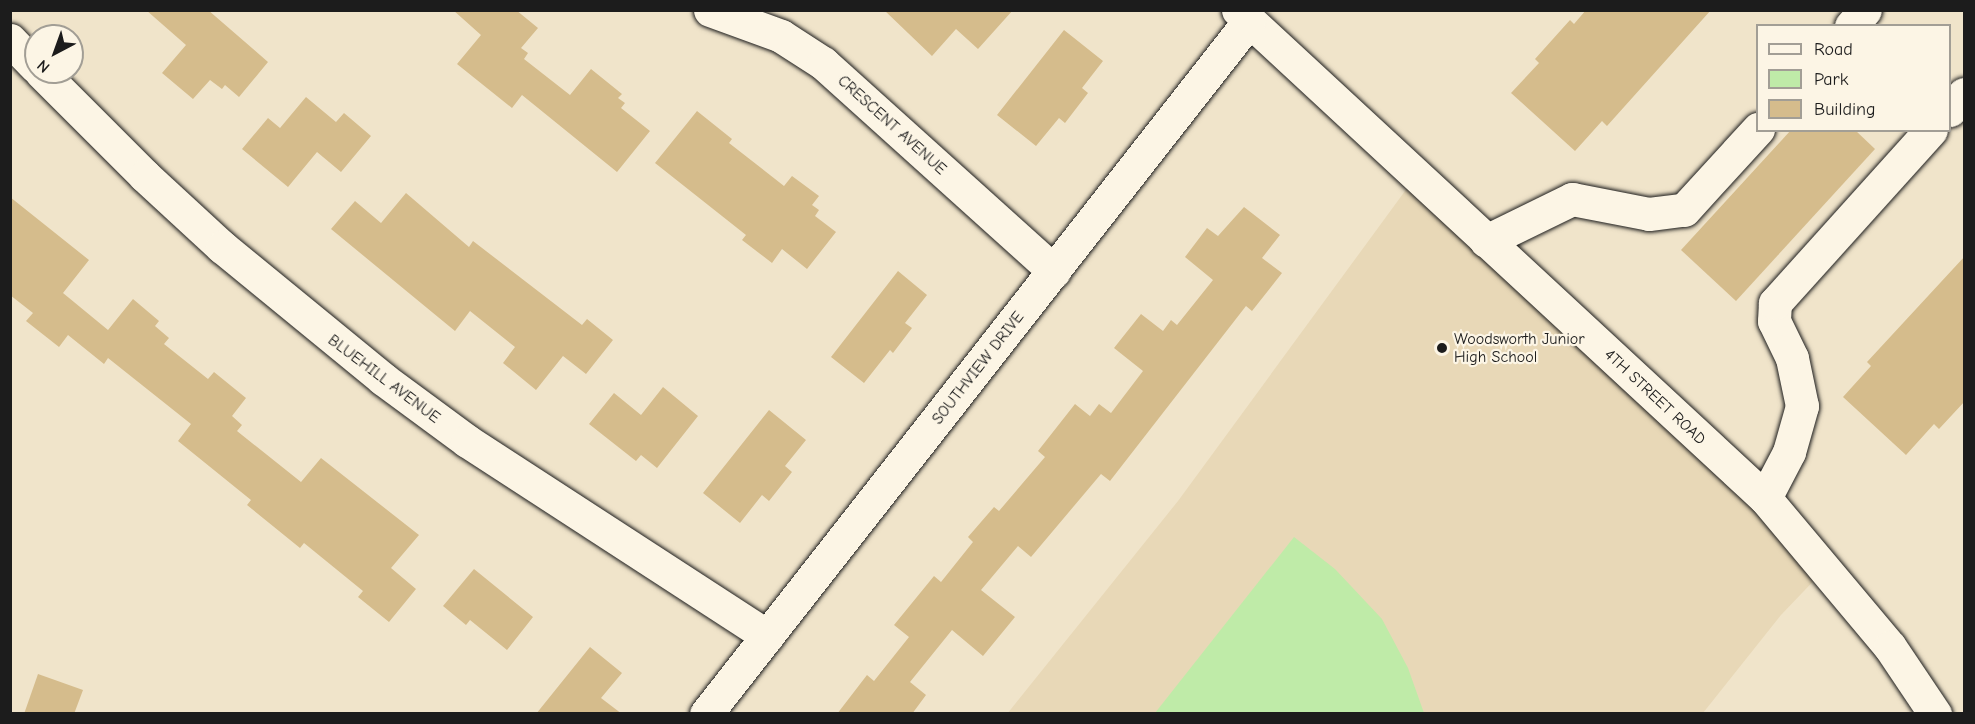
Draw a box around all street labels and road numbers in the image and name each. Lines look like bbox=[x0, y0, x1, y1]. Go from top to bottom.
street label: CRESCENT AVENUE bbox=[834, 71, 950, 179]
street label: SOUTHVIEW DRIVE bbox=[928, 308, 1028, 428]
street label: BLUEHILL AVENUE bbox=[324, 331, 444, 427]
street label: 4TH STREET ROAD bbox=[1600, 345, 1710, 449]

